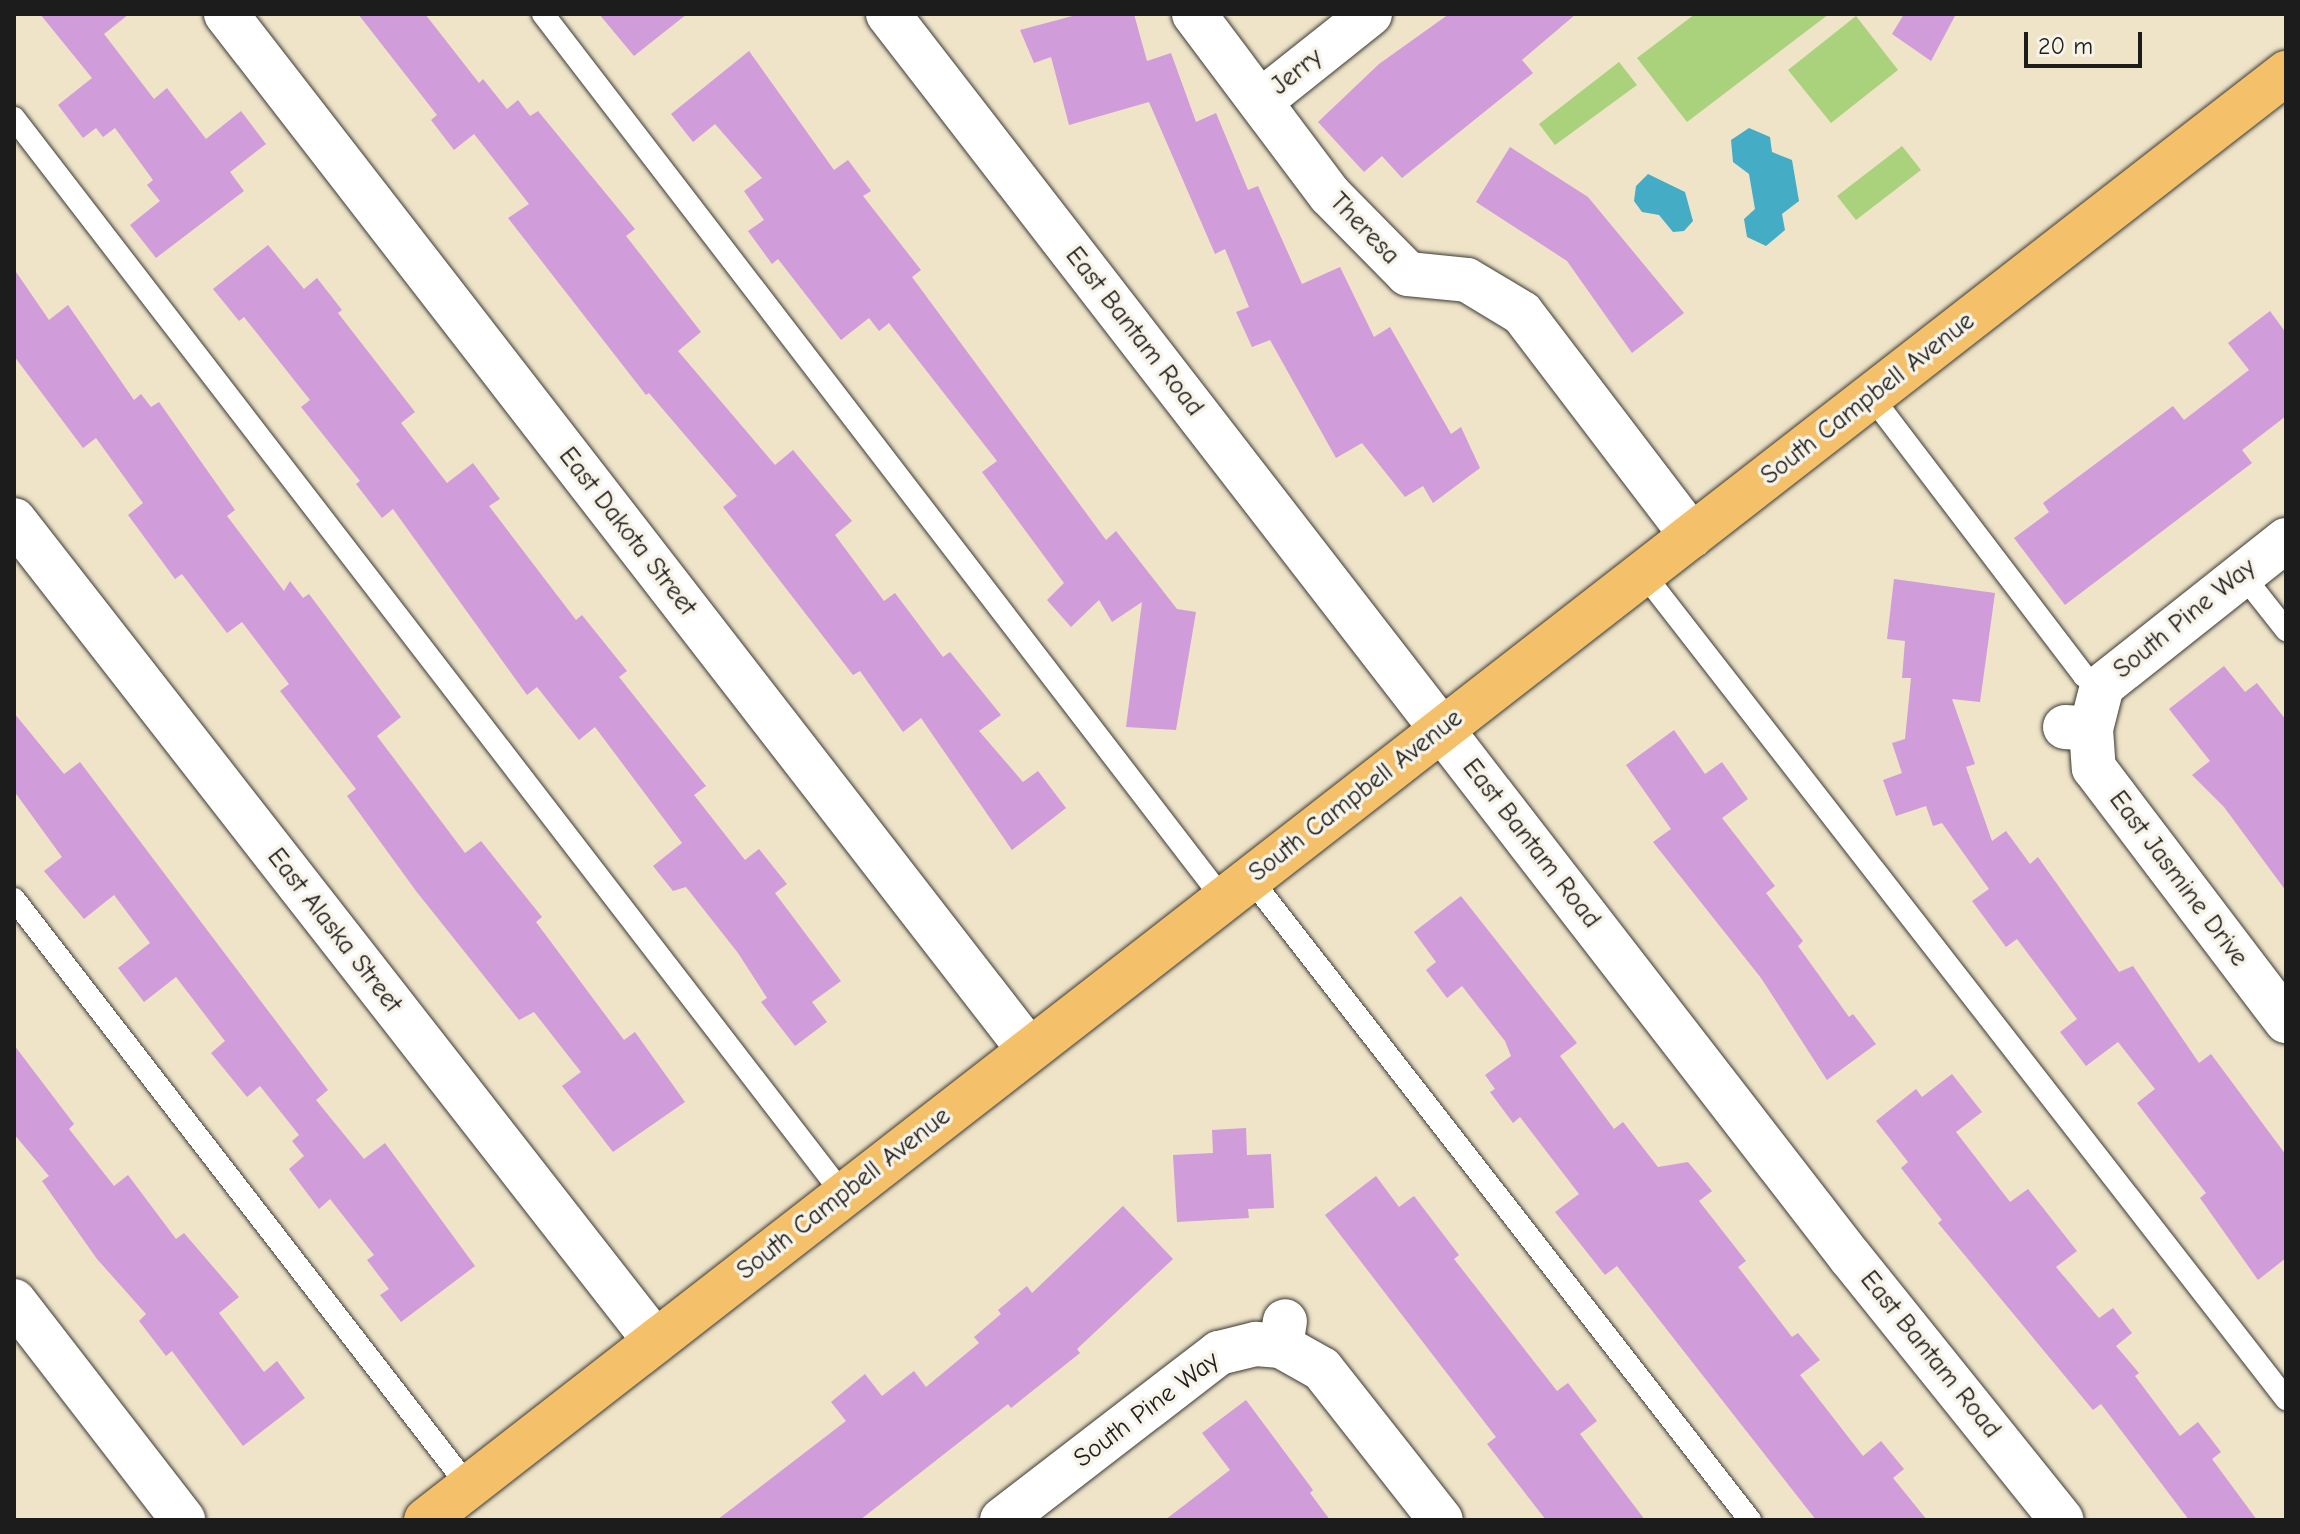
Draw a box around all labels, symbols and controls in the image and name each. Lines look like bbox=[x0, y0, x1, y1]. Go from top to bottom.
scale bar bbox=[2028, 16, 2146, 66]
text: 20 m bbox=[2038, 32, 2093, 60]
street label: Jerry bbox=[1265, 42, 1329, 102]
street label: Theresa bbox=[1322, 187, 1406, 271]
street label: East Bantam Road bbox=[1058, 241, 1210, 423]
street label: South Campbell Avenue bbox=[1755, 306, 1981, 492]
street label: East Dakota Street bbox=[552, 442, 702, 622]
street label: South Pine Way bbox=[2108, 552, 2262, 686]
street label: South Campbell Avenue bbox=[1243, 703, 1469, 889]
street label: East Bantam Road bbox=[1455, 753, 1607, 935]
street label: East Jasmine Drive bbox=[2102, 785, 2254, 973]
street label: East Alaska Street bbox=[260, 842, 408, 1020]
street label: South Campbell Avenue bbox=[731, 1101, 957, 1287]
street label: East Bantam Road bbox=[1853, 1265, 2007, 1445]
street label: South Pine Way bbox=[1068, 1345, 1226, 1475]

